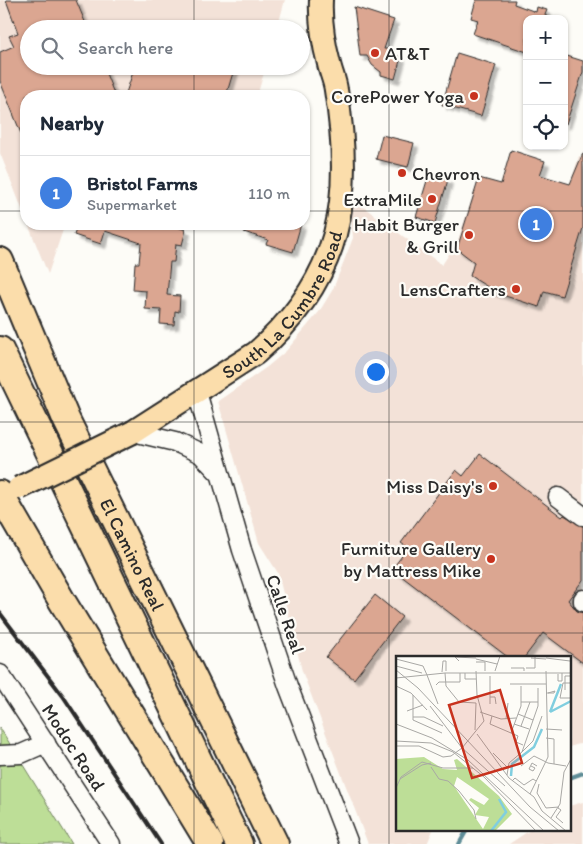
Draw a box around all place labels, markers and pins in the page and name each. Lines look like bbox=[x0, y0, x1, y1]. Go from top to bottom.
place label: AT&T bbox=[385, 42, 430, 65]
marker: AT&T bbox=[369, 47, 381, 59]
place label: CorePower Yoga bbox=[331, 85, 464, 108]
marker: CorePower Yoga bbox=[468, 90, 480, 102]
place label: Chevron bbox=[412, 162, 480, 185]
marker: Chevron bbox=[396, 167, 408, 179]
place label: ExtraMile bbox=[343, 188, 422, 211]
marker: ExtraMile bbox=[426, 193, 438, 205]
pin: 1 bbox=[520, 205, 552, 243]
place label: Habit Burger & Grill bbox=[354, 213, 460, 258]
marker: Habit Burger & Grill bbox=[463, 229, 475, 241]
place label: LensCrafters bbox=[400, 278, 506, 301]
marker: LensCrafters bbox=[510, 283, 522, 295]
place label: Miss Daisy's bbox=[386, 475, 483, 498]
marker: Miss Daisy's bbox=[487, 480, 499, 492]
place label: Furniture Gallery by Mattress Mike bbox=[341, 537, 481, 582]
marker: Furniture Gallery by Mattress Mike bbox=[485, 553, 497, 565]

